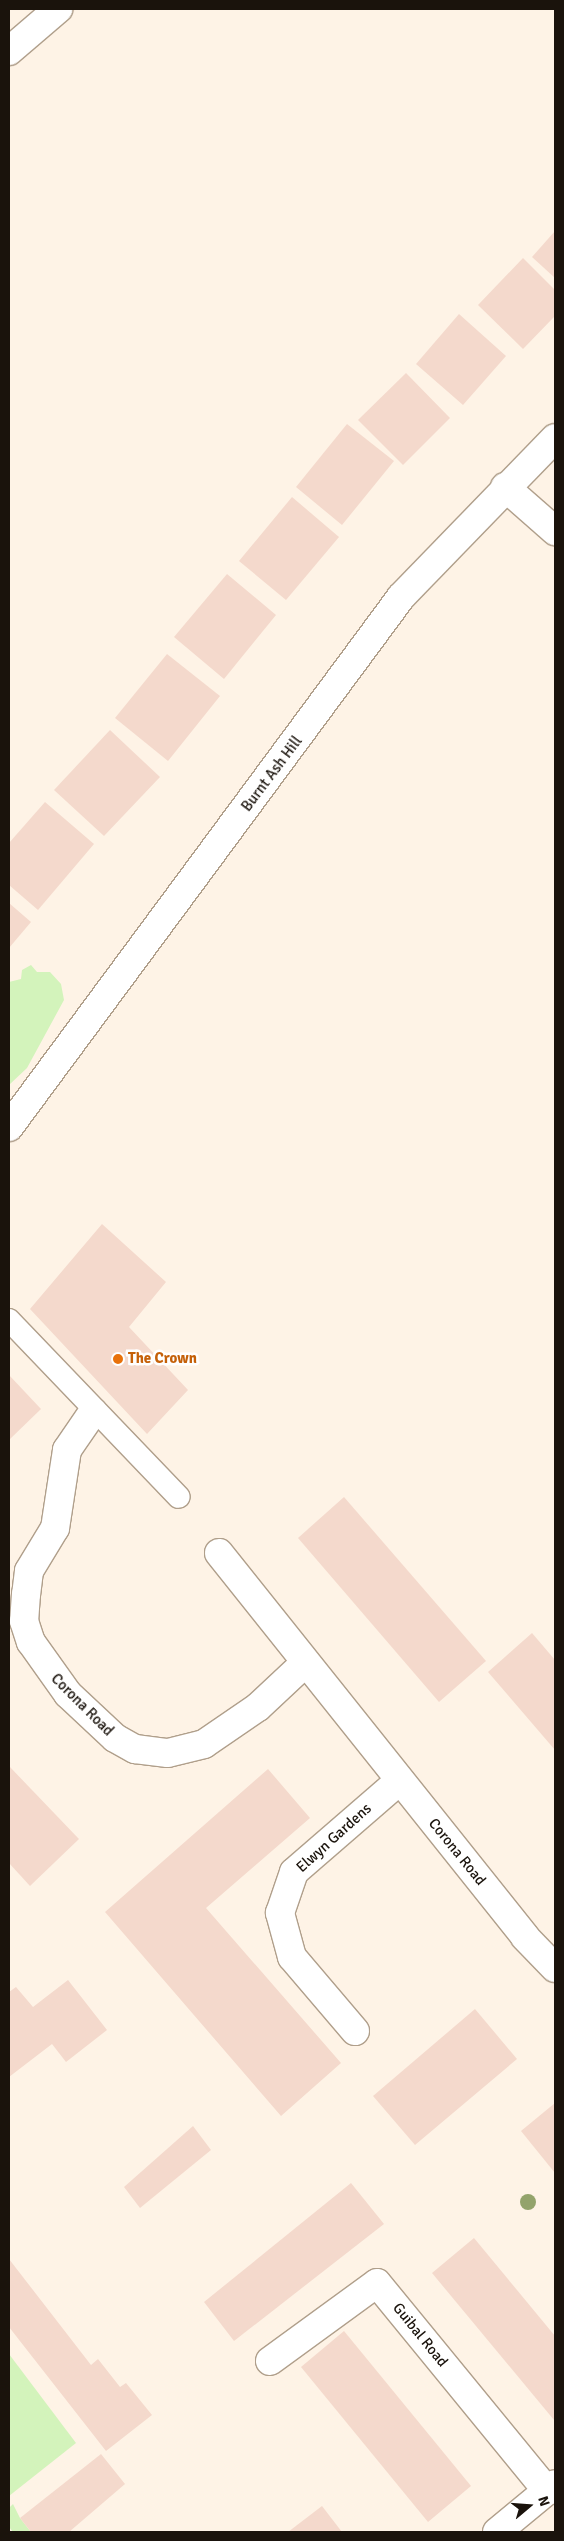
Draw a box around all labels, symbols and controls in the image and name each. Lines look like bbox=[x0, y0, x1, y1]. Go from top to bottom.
street label: Burnt Ash Hill bbox=[238, 733, 306, 815]
place label: The Crown bbox=[128, 1350, 197, 1368]
marker: The Crown bbox=[112, 1353, 124, 1365]
street label: Corona Road bbox=[47, 1670, 117, 1740]
street label: Elwyn Gardens bbox=[293, 1800, 375, 1876]
street label: Corona Road bbox=[425, 1815, 489, 1889]
street label: Guibal Road bbox=[389, 2299, 451, 2371]
north arrow bbox=[504, 2481, 554, 2531]
text: N bbox=[534, 2494, 553, 2508]

